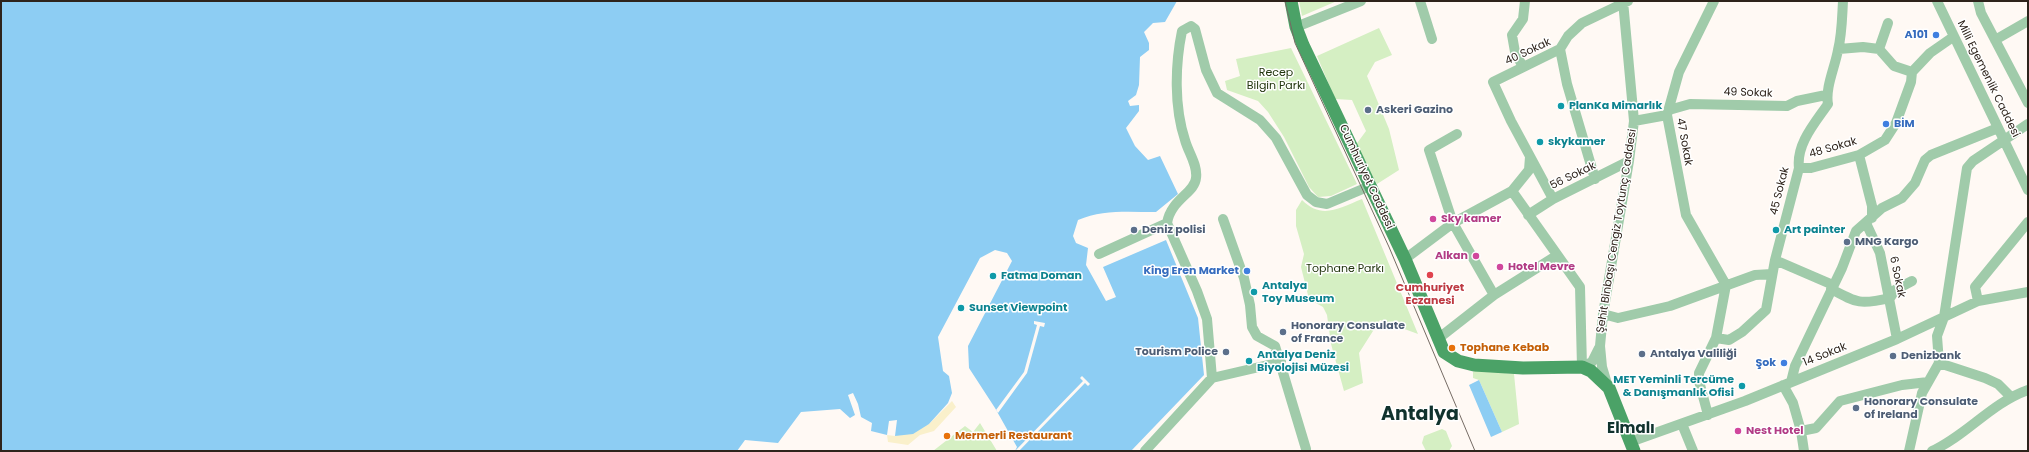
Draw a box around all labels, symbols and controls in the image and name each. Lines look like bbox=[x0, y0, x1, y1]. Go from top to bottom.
street label: Milli Egemenlik Caddesi bbox=[1954, 18, 2022, 140]
place label: A101 bbox=[1904, 28, 1928, 42]
marker: A101 bbox=[1931, 30, 1941, 40]
street label: 40 Sokak bbox=[1503, 36, 1553, 68]
park label: Recep Bilgin Parkı bbox=[1247, 66, 1305, 92]
street label: 49 Sokak bbox=[1723, 86, 1773, 100]
place label: PlanKa Mimarlık bbox=[1569, 99, 1662, 113]
marker: PlanKa Mimarlık bbox=[1556, 101, 1566, 111]
place label: Askeri Gazino bbox=[1376, 103, 1453, 117]
marker: Askeri Gazino bbox=[1363, 105, 1373, 115]
street label: 47 Sokak bbox=[1673, 117, 1695, 167]
place label: BİM bbox=[1894, 117, 1915, 131]
marker: BİM bbox=[1881, 119, 1891, 129]
street label: Cumhuriyet Caddesi bbox=[1336, 123, 1396, 231]
street label: Şehit Binbaşı Cengiz Toytunç Caddesi bbox=[1594, 128, 1640, 334]
place label: skykamer bbox=[1548, 135, 1605, 149]
street label: 48 Sokak bbox=[1808, 135, 1858, 161]
marker: skykamer bbox=[1535, 137, 1545, 147]
street label: 56 Sokak bbox=[1548, 159, 1598, 193]
street label: 45 Sokak bbox=[1768, 166, 1792, 216]
place label: Sky kamer bbox=[1441, 212, 1501, 226]
marker: Sky kamer bbox=[1428, 214, 1438, 224]
place label: Deniz polisi bbox=[1142, 223, 1206, 237]
place label: Art painter bbox=[1784, 223, 1845, 237]
marker: Deniz polisi bbox=[1129, 225, 1139, 235]
marker: Art painter bbox=[1771, 225, 1781, 235]
place label: MNG Kargo bbox=[1855, 235, 1918, 249]
marker: MNG Kargo bbox=[1842, 237, 1852, 247]
place label: Alkan bbox=[1435, 249, 1468, 263]
marker: Alkan bbox=[1471, 251, 1481, 261]
street label: 6 Sokak bbox=[1886, 255, 1908, 299]
place label: Hotel Mevre bbox=[1508, 260, 1575, 274]
park label: Tophane Parkı bbox=[1306, 262, 1384, 276]
marker: Hotel Mevre bbox=[1495, 262, 1505, 272]
place label: King Eren Market bbox=[1143, 264, 1239, 278]
marker: King Eren Market bbox=[1242, 266, 1252, 276]
place label: Fatma Doman bbox=[1001, 269, 1082, 283]
marker: Cumhuriyet Eczanesi bbox=[1425, 270, 1435, 280]
marker: Fatma Doman bbox=[988, 271, 998, 281]
place label: Antalya Toy Museum bbox=[1262, 279, 1334, 305]
place label: Cumhuriyet Eczanesi bbox=[1396, 281, 1464, 307]
marker: Antalya Toy Museum bbox=[1249, 287, 1259, 297]
place label: Sunset Viewpoint bbox=[969, 301, 1067, 315]
marker: Sunset Viewpoint bbox=[956, 303, 966, 313]
place label: Honorary Consulate of France bbox=[1291, 319, 1405, 345]
marker: Honorary Consulate of France bbox=[1278, 327, 1288, 337]
street label: 14 Sokak bbox=[1801, 340, 1849, 370]
place label: Tophane Kebab bbox=[1460, 341, 1549, 355]
marker: Tophane Kebab bbox=[1447, 343, 1457, 353]
place label: Tourism Police bbox=[1135, 345, 1218, 359]
marker: Tourism Police bbox=[1221, 347, 1231, 357]
place label: Antalya Valiliği bbox=[1650, 347, 1737, 361]
place label: Antalya Deniz Biyolojisi Müzesi bbox=[1257, 348, 1349, 374]
marker: Antalya Valiliği bbox=[1637, 349, 1647, 359]
place label: Denizbank bbox=[1901, 349, 1961, 363]
marker: Denizbank bbox=[1888, 351, 1898, 361]
marker: Antalya Deniz Biyolojisi Müzesi bbox=[1244, 356, 1254, 366]
place label: Şok bbox=[1755, 356, 1776, 370]
marker: Şok bbox=[1779, 358, 1789, 368]
place label: MET Yeminli Tercüme & Danışmanlık Ofisi bbox=[1613, 373, 1734, 399]
marker: MET Yeminli Tercüme & Danışmanlık Ofisi bbox=[1737, 381, 1747, 391]
place label: Honorary Consulate of Ireland bbox=[1864, 395, 1978, 421]
marker: Honorary Consulate of Ireland bbox=[1851, 403, 1861, 413]
district label: Antalya bbox=[1381, 404, 1459, 426]
district label: Elmalı bbox=[1607, 420, 1655, 438]
place label: Nest Hotel bbox=[1746, 424, 1804, 438]
marker: Nest Hotel bbox=[1733, 426, 1743, 436]
place label: Mermerli Restaurant bbox=[955, 429, 1072, 443]
marker: Mermerli Restaurant bbox=[942, 431, 952, 441]

